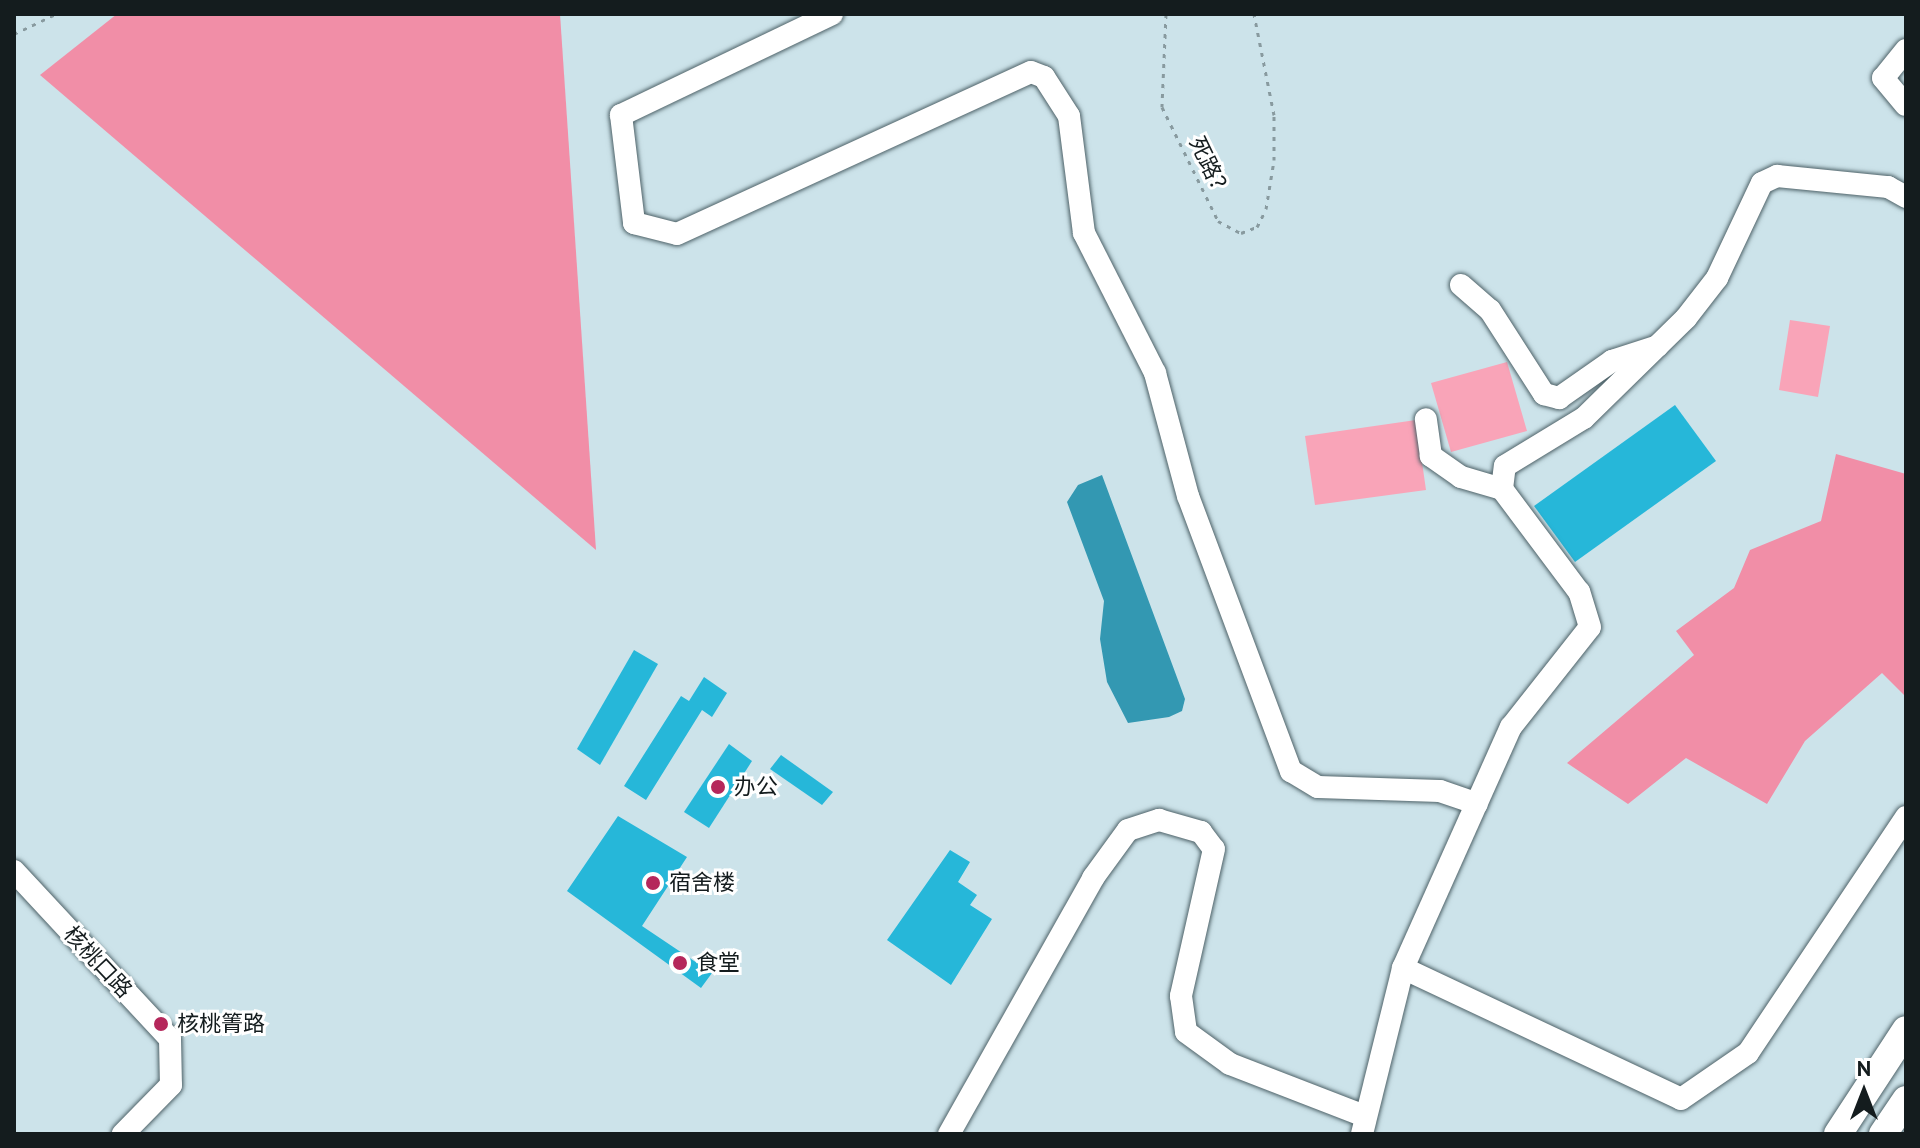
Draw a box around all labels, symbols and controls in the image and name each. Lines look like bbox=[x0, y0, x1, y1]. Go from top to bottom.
street label: 死路？ bbox=[1184, 133, 1236, 203]
place label: 办公 bbox=[734, 774, 778, 800]
marker: 办公 bbox=[709, 778, 727, 796]
place label: 宿舍楼 bbox=[669, 870, 735, 896]
marker: 宿舍楼 bbox=[644, 874, 662, 892]
street label: 核桃口路 bbox=[58, 921, 138, 1003]
place label: 食堂 bbox=[696, 950, 740, 976]
marker: 食堂 bbox=[671, 954, 689, 972]
place label: 核桃箐路 bbox=[177, 1011, 265, 1037]
marker: 核桃箐路 bbox=[152, 1015, 170, 1033]
north arrow bbox=[1824, 1052, 1904, 1132]
text: N bbox=[1857, 1054, 1871, 1082]

